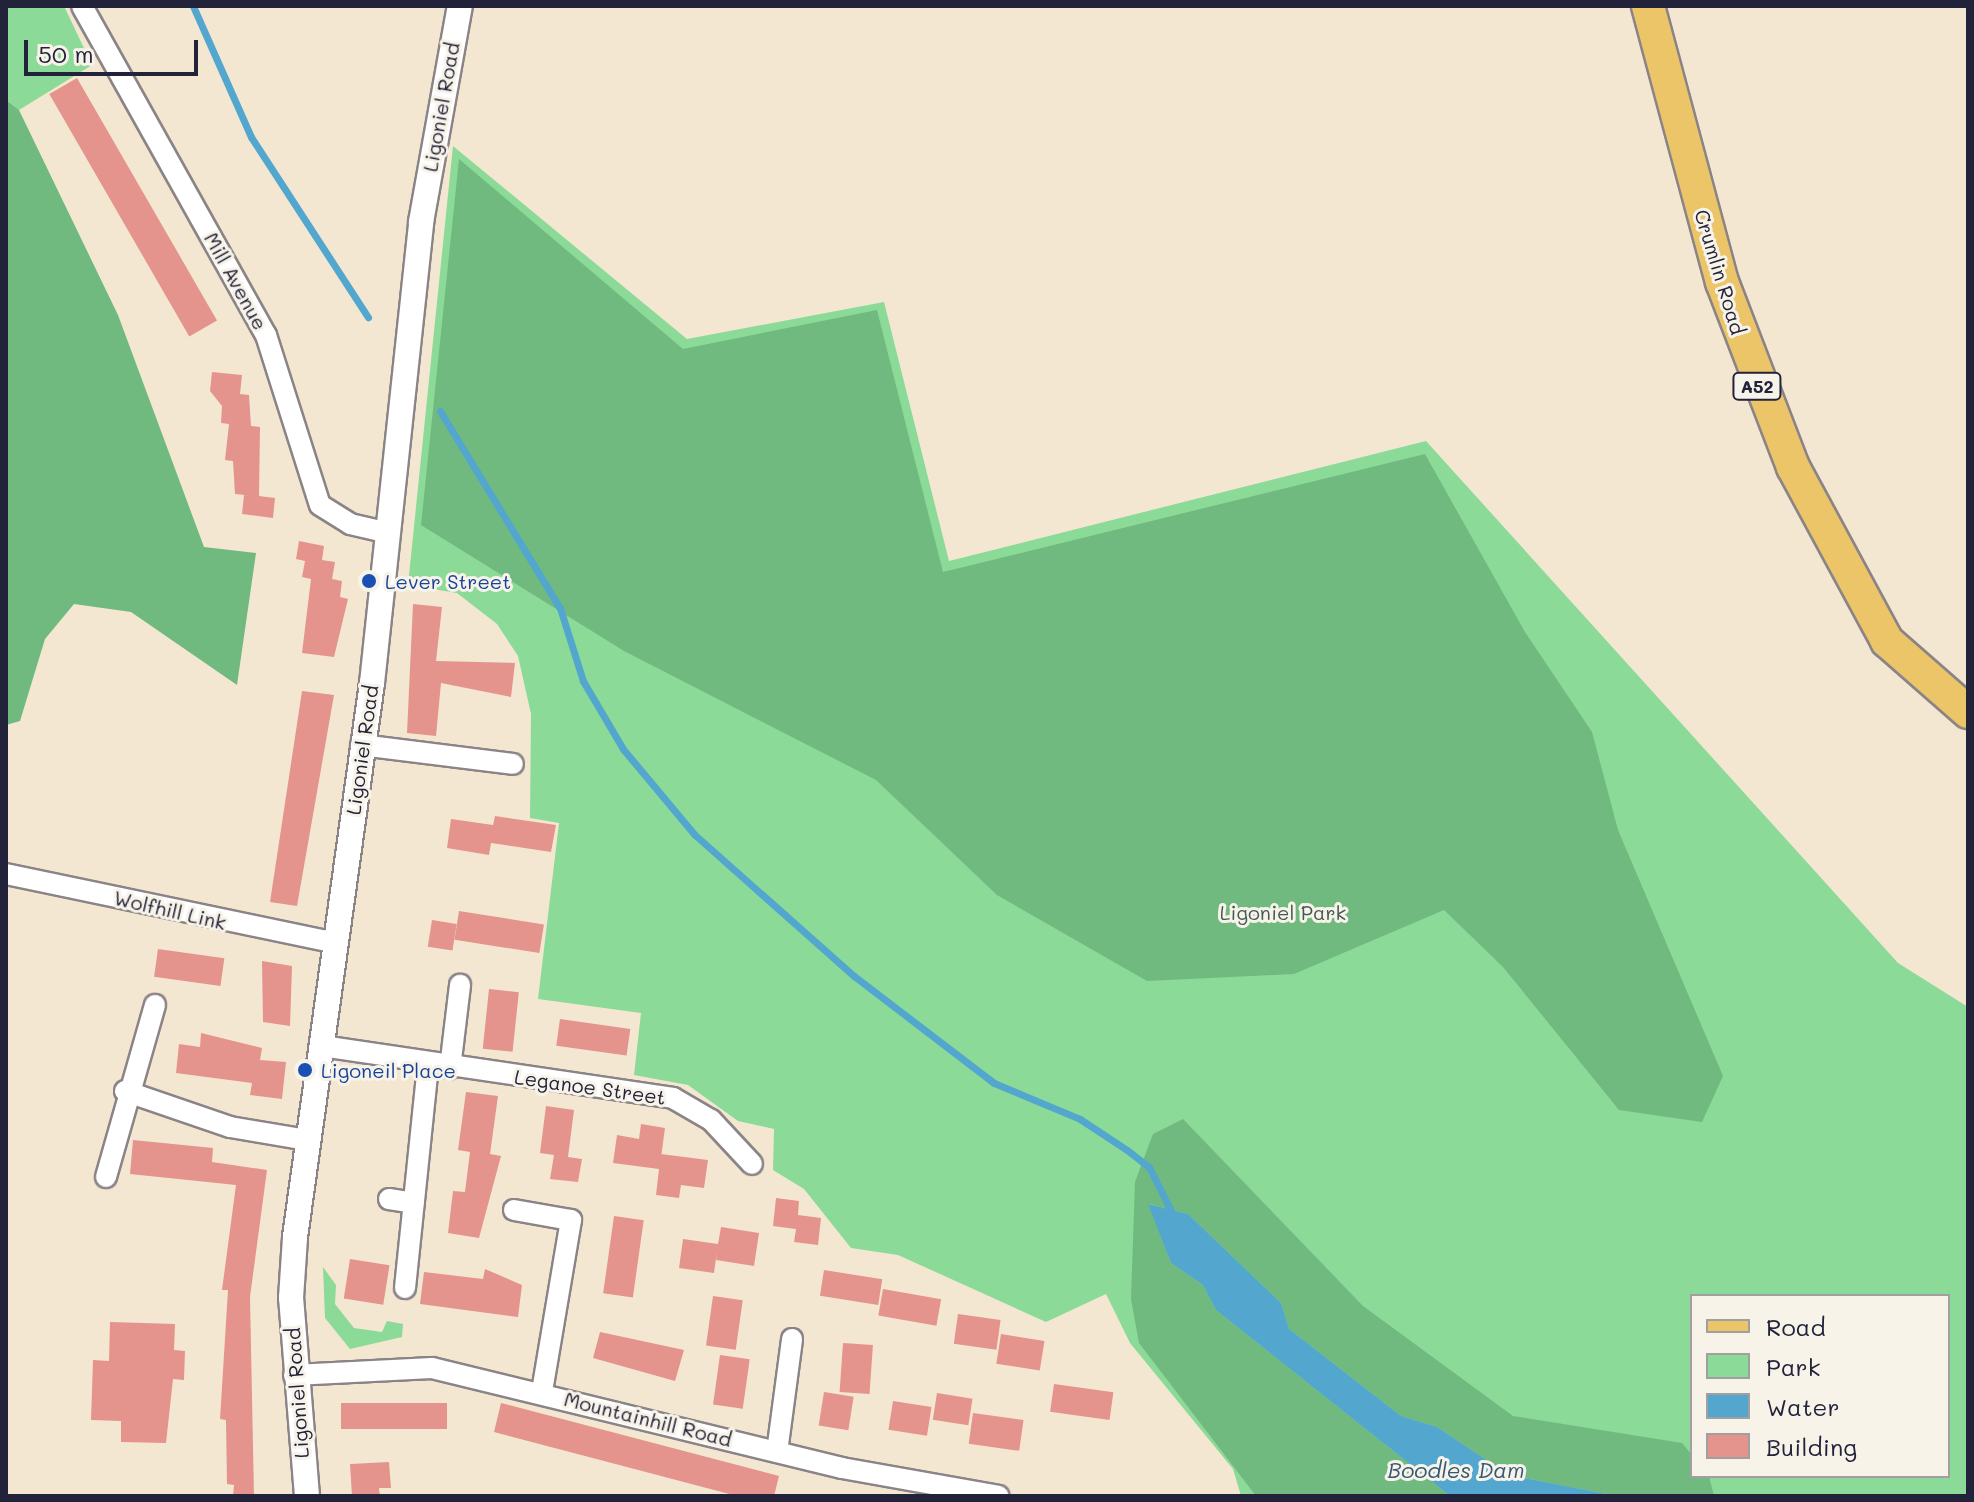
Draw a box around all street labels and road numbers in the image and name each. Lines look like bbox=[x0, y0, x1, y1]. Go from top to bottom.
street label: Ligoniel Road bbox=[418, 40, 464, 174]
street label: Crumlin Road bbox=[1690, 207, 1750, 337]
street label: Mill Avenue bbox=[199, 228, 273, 334]
road number: A52 bbox=[1731, 372, 1783, 400]
street label: Ligoniel Road bbox=[341, 684, 383, 816]
street label: Wolfhill Link bbox=[112, 885, 228, 935]
street label: Leganoe Street bbox=[513, 1065, 667, 1109]
street label: Ligoniel Road bbox=[280, 1327, 314, 1459]
street label: Mountainhill Road bbox=[562, 1387, 734, 1451]

